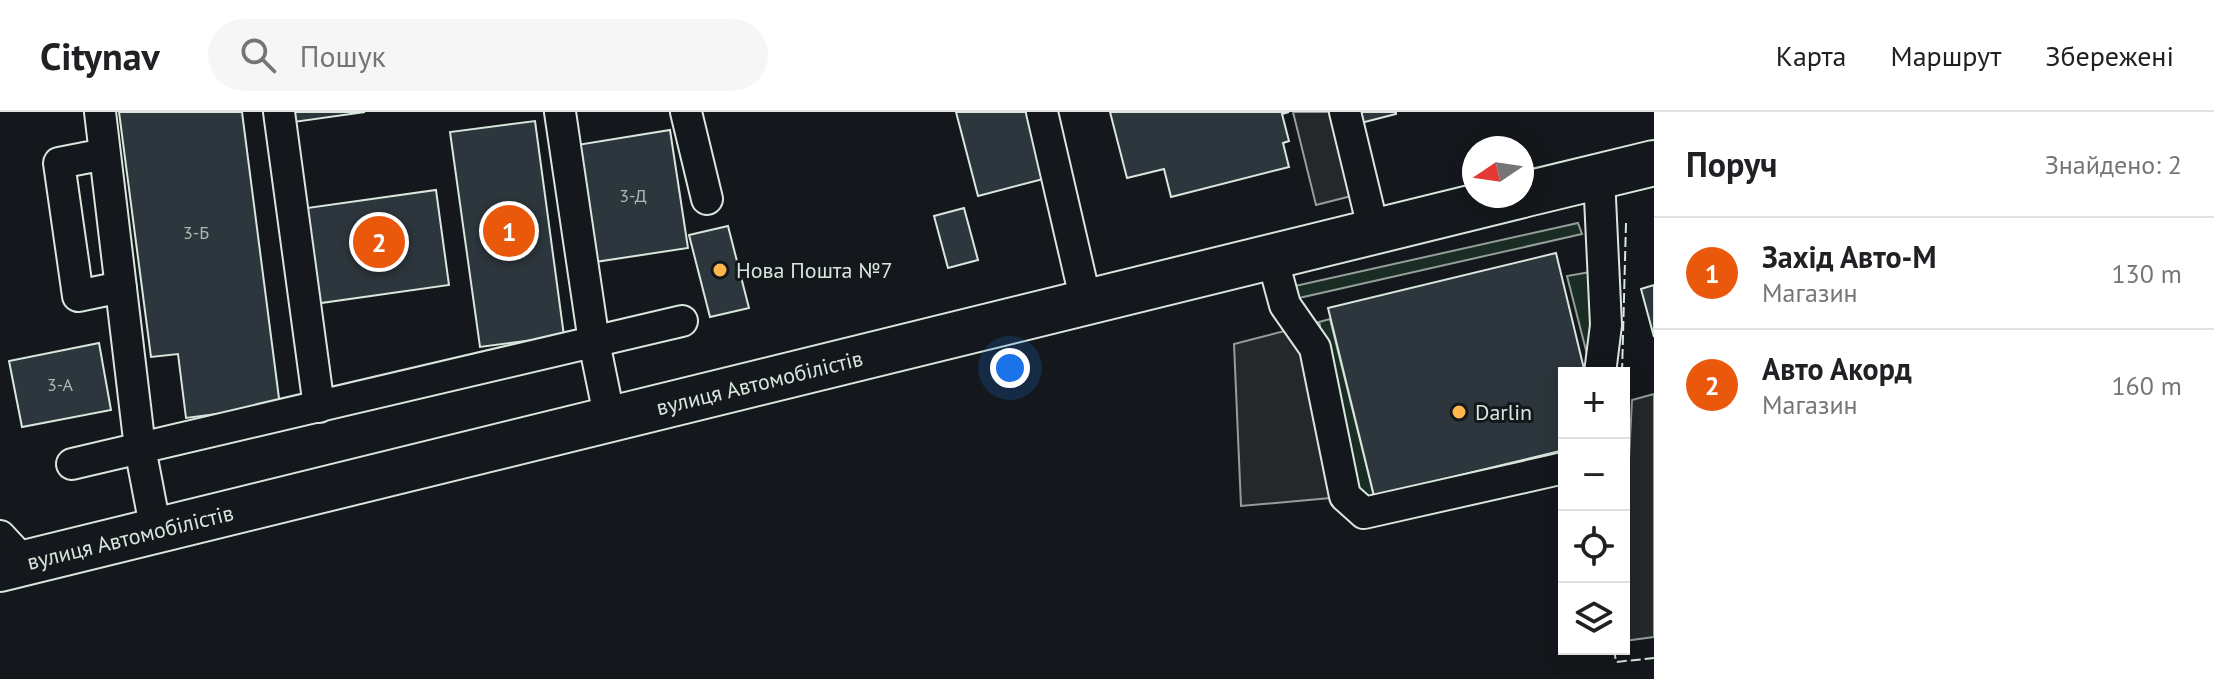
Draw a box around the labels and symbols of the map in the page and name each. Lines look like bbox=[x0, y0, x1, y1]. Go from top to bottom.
north arrow bbox=[1462, 136, 1534, 208]
house number: 3-Д bbox=[619, 184, 647, 207]
pin: 1 bbox=[483, 201, 535, 261]
pin: 2 bbox=[353, 212, 405, 272]
house number: 3-Б bbox=[183, 221, 209, 244]
place label: Нова Пошта №7 bbox=[736, 256, 893, 284]
marker: Нова Пошта №7 bbox=[711, 261, 729, 279]
street label: вулиця Автомобілістів bbox=[653, 344, 866, 421]
your location bbox=[990, 348, 1030, 388]
house number: 3-А bbox=[47, 373, 74, 396]
place label: Darlin bbox=[1475, 398, 1532, 426]
marker: Darlin bbox=[1450, 403, 1468, 421]
street label: вулиця Автомобілістів bbox=[24, 498, 236, 576]

